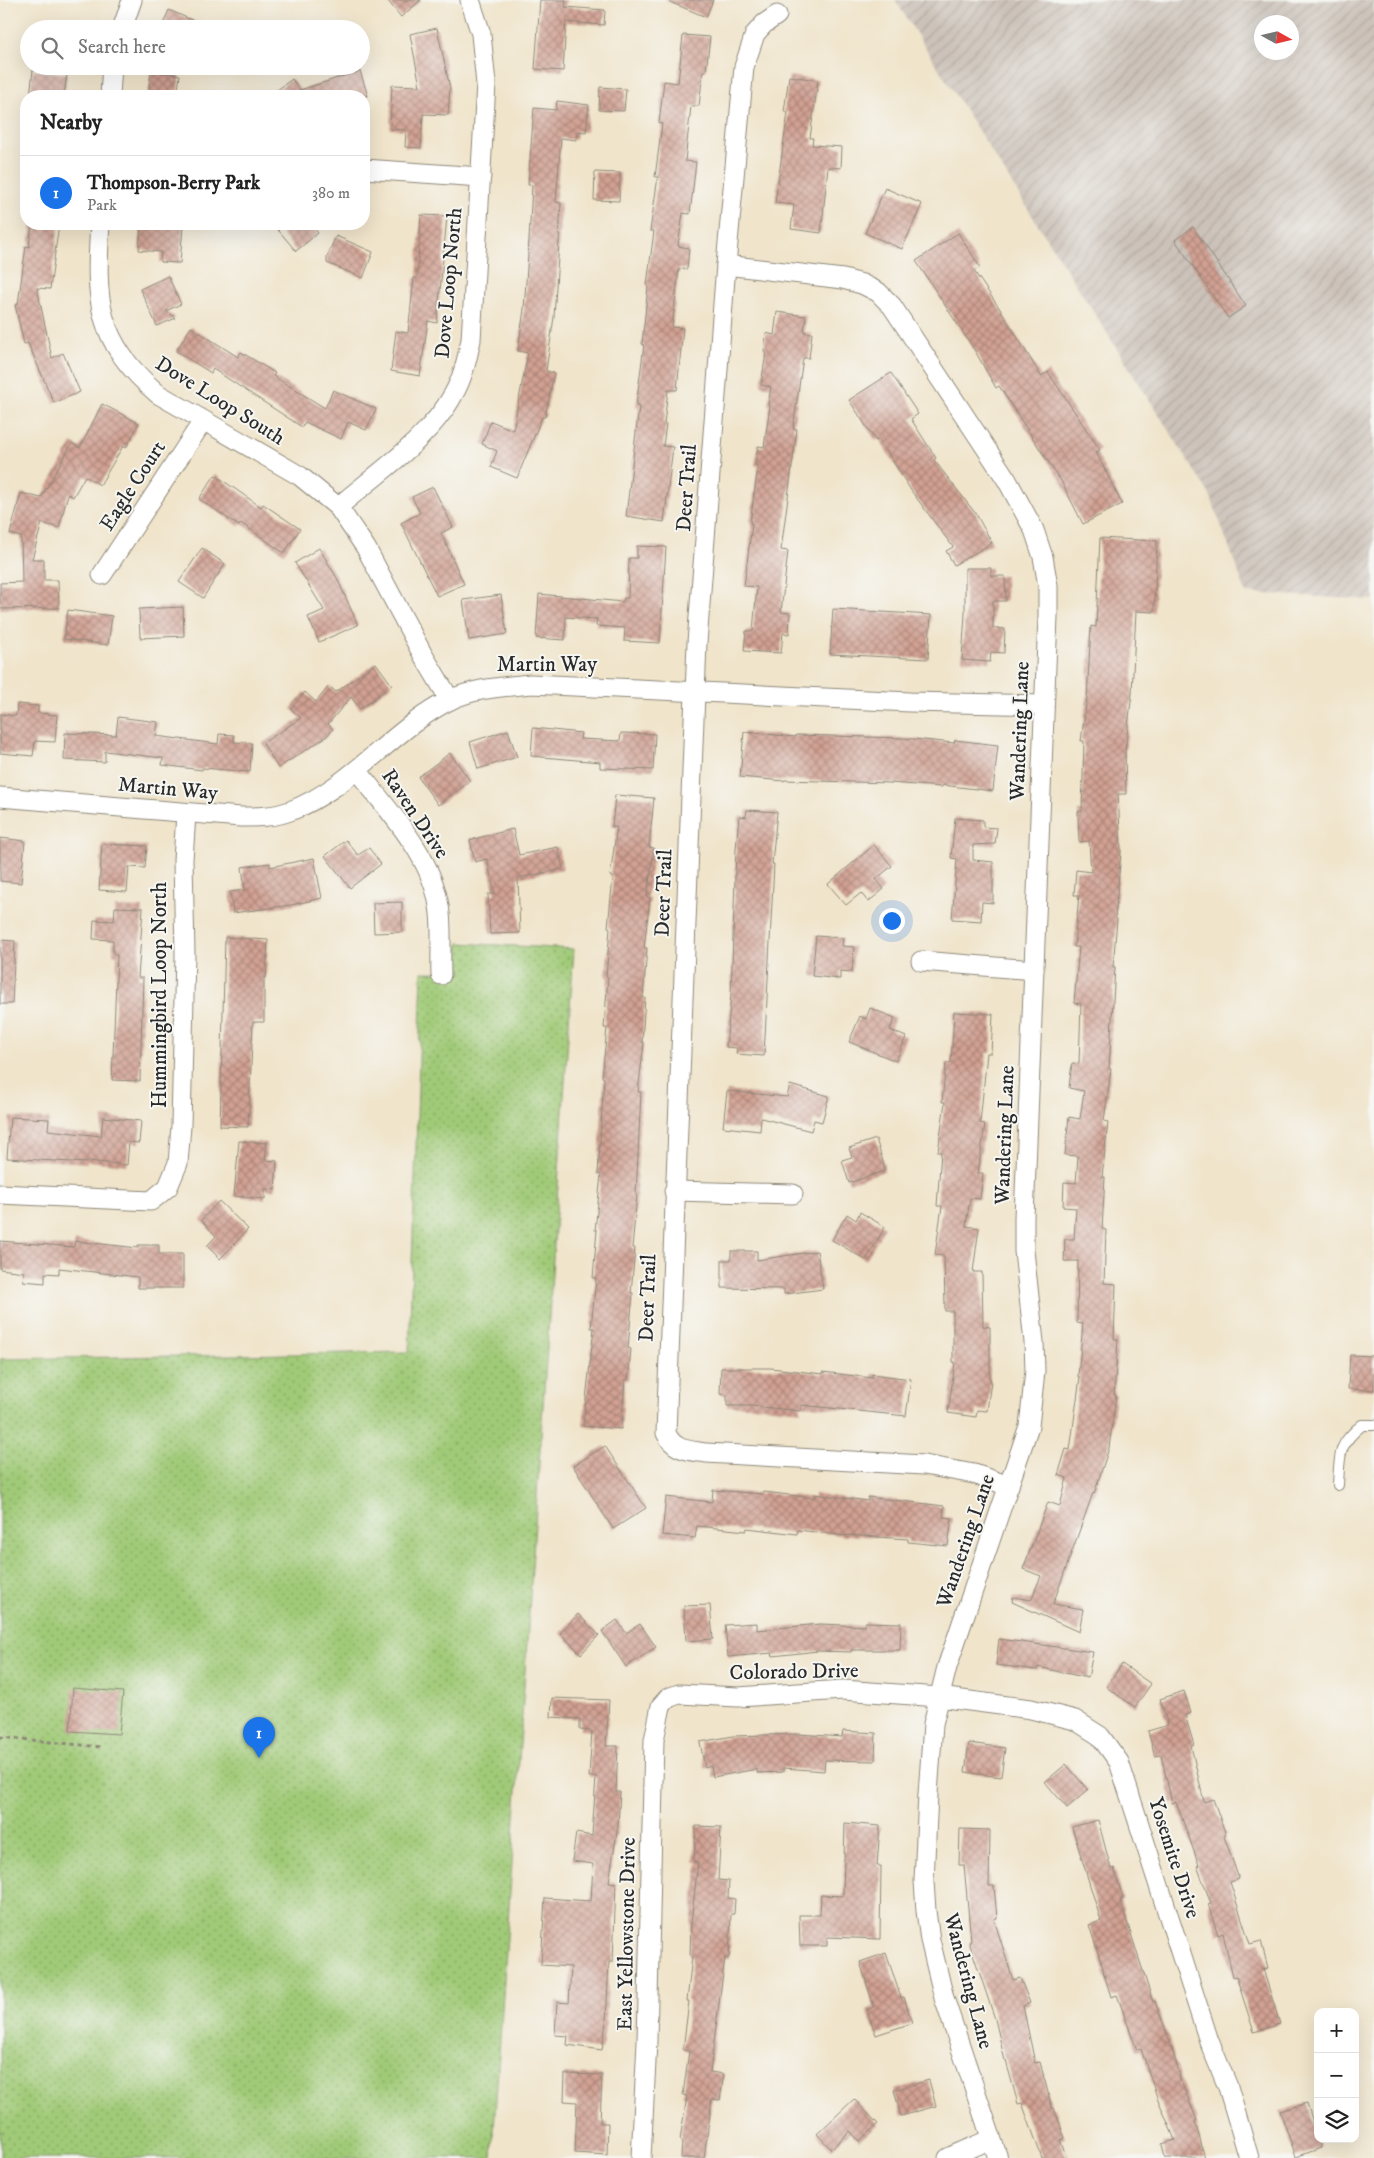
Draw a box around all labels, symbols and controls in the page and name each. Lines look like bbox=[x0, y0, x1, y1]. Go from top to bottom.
north arrow bbox=[1254, 15, 1299, 60]
search box bbox=[20, 20, 370, 75]
icon: search bbox=[38, 34, 66, 62]
text: Search here bbox=[78, 36, 166, 59]
text: Nearby bbox=[40, 110, 102, 136]
text: Thompson-Berry Park bbox=[87, 172, 260, 195]
text: 1 bbox=[53, 183, 59, 203]
text: 380 m bbox=[312, 183, 350, 203]
text: Park bbox=[87, 195, 117, 215]
street label: Dove Loop North bbox=[429, 206, 469, 360]
street label: Dove Loop South bbox=[150, 351, 290, 451]
street label: Eagle Court bbox=[94, 436, 172, 536]
street label: Deer Trail bbox=[671, 443, 703, 533]
street label: Martin Way bbox=[497, 652, 598, 678]
street label: Wandering Lane bbox=[1005, 661, 1035, 802]
street label: Raven Drive bbox=[375, 764, 455, 864]
street label: Martin Way bbox=[117, 772, 220, 806]
street label: Deer Trail bbox=[649, 848, 679, 937]
street label: Hummingbird Loop North bbox=[147, 882, 173, 1108]
your location bbox=[879, 908, 905, 934]
street label: Wandering Lane bbox=[990, 1065, 1020, 1206]
street label: Deer Trail bbox=[633, 1253, 663, 1342]
street label: Wandering Lane bbox=[931, 1471, 1001, 1612]
street label: Colorado Drive bbox=[729, 1658, 859, 1686]
pin: 1 bbox=[243, 1717, 275, 1758]
street label: Yosemite Drive bbox=[1142, 1794, 1206, 1922]
street label: East Yellowstone Drive bbox=[612, 1837, 642, 2031]
street label: Wandering Lane bbox=[937, 1909, 999, 2052]
map controls bbox=[1314, 2008, 1359, 2143]
button: + bbox=[1314, 2008, 1359, 2053]
button: − bbox=[1314, 2053, 1359, 2098]
button: layers bbox=[1314, 2098, 1359, 2143]

